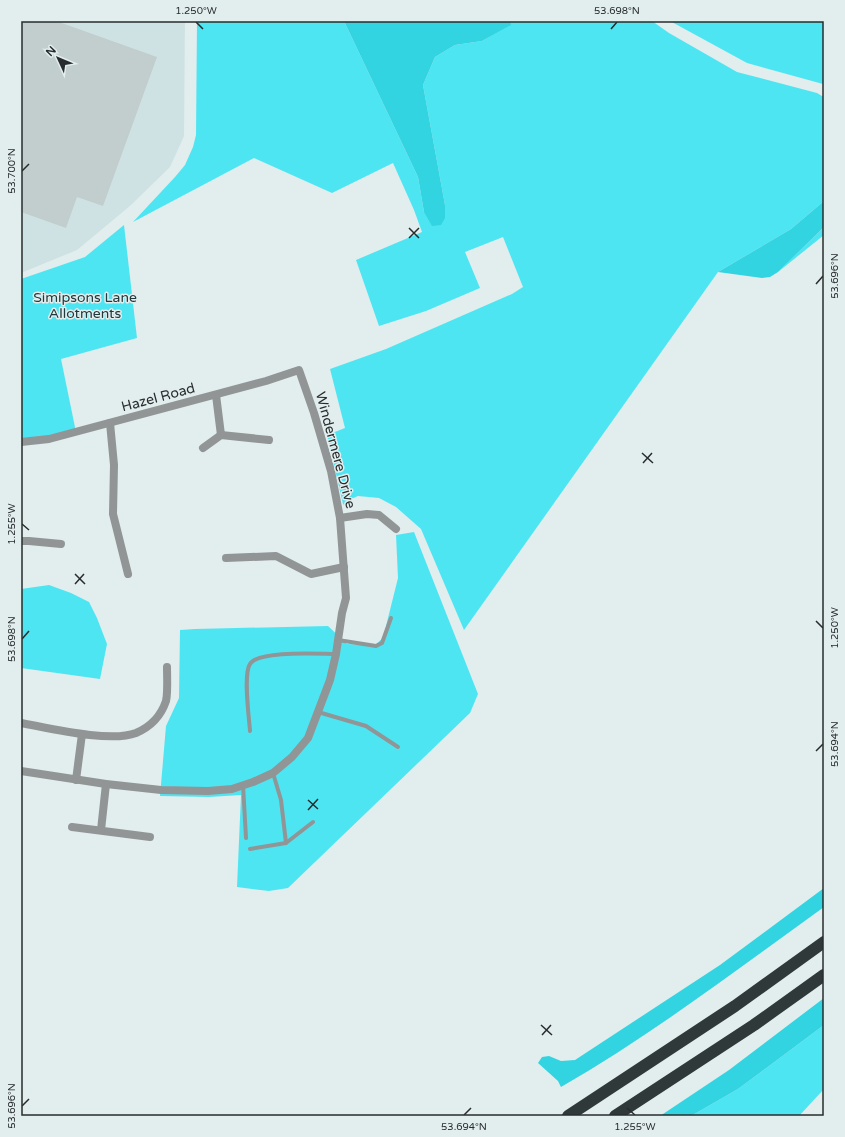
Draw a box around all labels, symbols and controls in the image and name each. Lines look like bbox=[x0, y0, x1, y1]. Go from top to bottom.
text: 1.250°W bbox=[175, 5, 217, 17]
text: 53.698°N bbox=[594, 5, 640, 17]
north arrow bbox=[38, 38, 78, 78]
text: N bbox=[43, 44, 59, 59]
text: 53.700°N bbox=[6, 148, 18, 194]
text: 53.696°N bbox=[829, 253, 841, 299]
park label: Simipsons Lane Allotments bbox=[33, 289, 137, 322]
street label: Hazel Road bbox=[119, 379, 197, 415]
street label: Windermere Drive bbox=[312, 390, 359, 510]
text: 1.255°W bbox=[6, 503, 18, 545]
text: 1.250°W bbox=[829, 607, 841, 649]
text: 53.698°N bbox=[6, 616, 18, 662]
text: 53.694°N bbox=[829, 721, 841, 767]
text: 53.696°N bbox=[6, 1083, 18, 1129]
text: 53.694°N bbox=[441, 1121, 487, 1133]
text: 1.255°W bbox=[614, 1121, 656, 1133]

